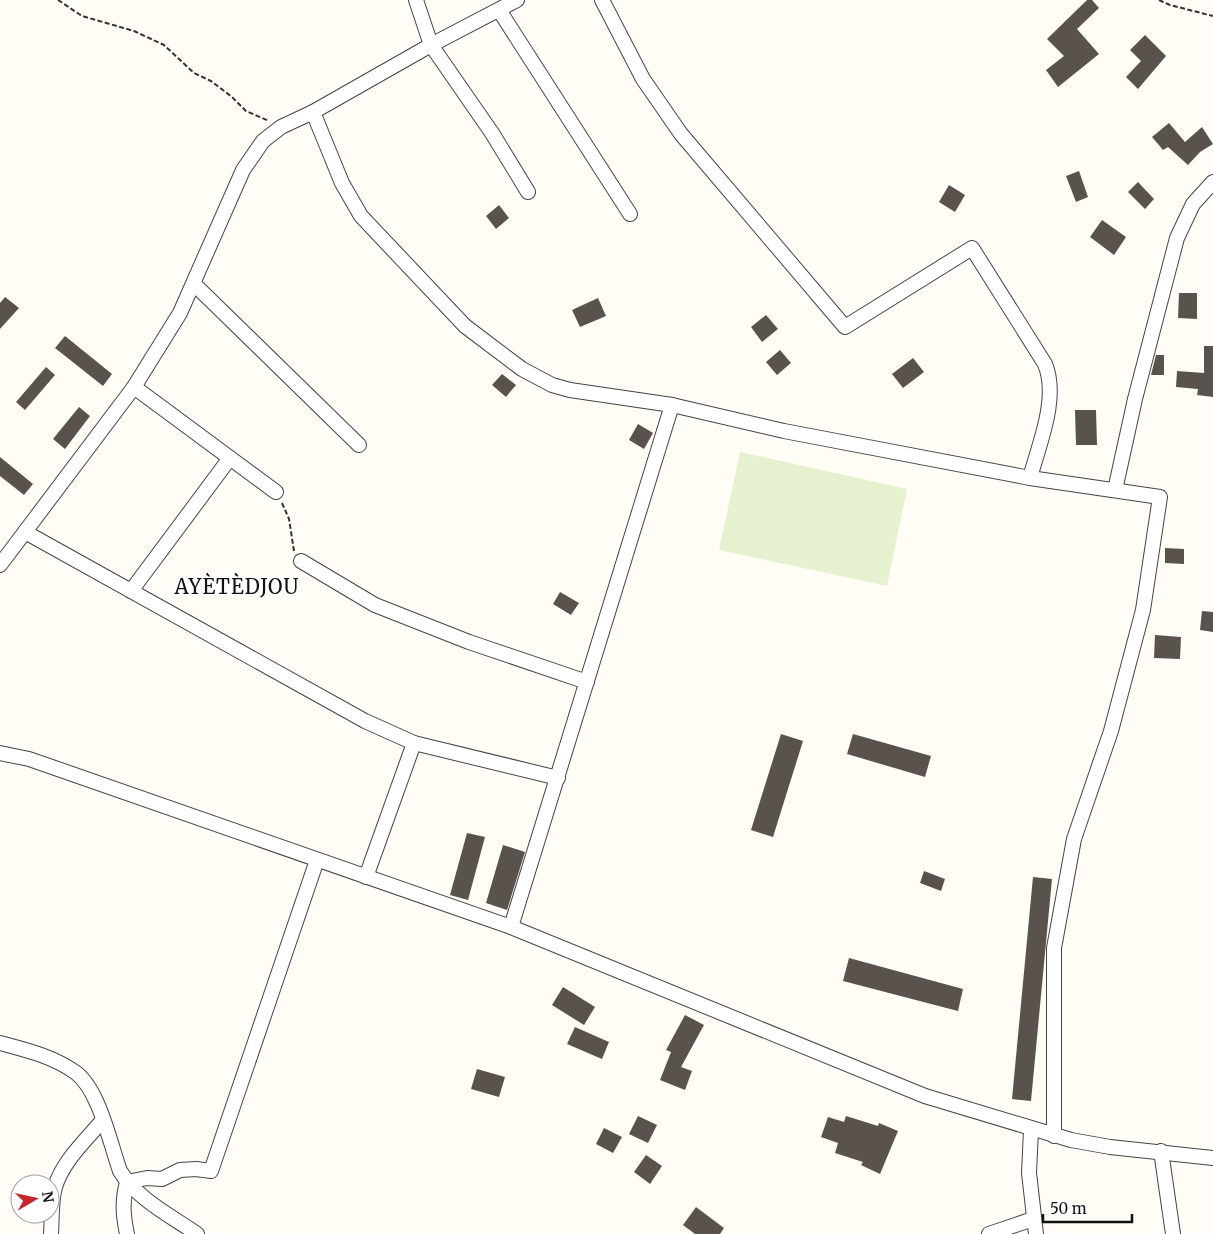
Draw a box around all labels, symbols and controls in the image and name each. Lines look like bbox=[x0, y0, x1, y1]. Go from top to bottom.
district label: AYÈTÈDJOU bbox=[174, 572, 299, 599]
north arrow bbox=[10, 1174, 60, 1224]
text: N bbox=[38, 1190, 58, 1204]
scale bar bbox=[1043, 1192, 1132, 1224]
text: 50 m bbox=[1050, 1199, 1087, 1218]

